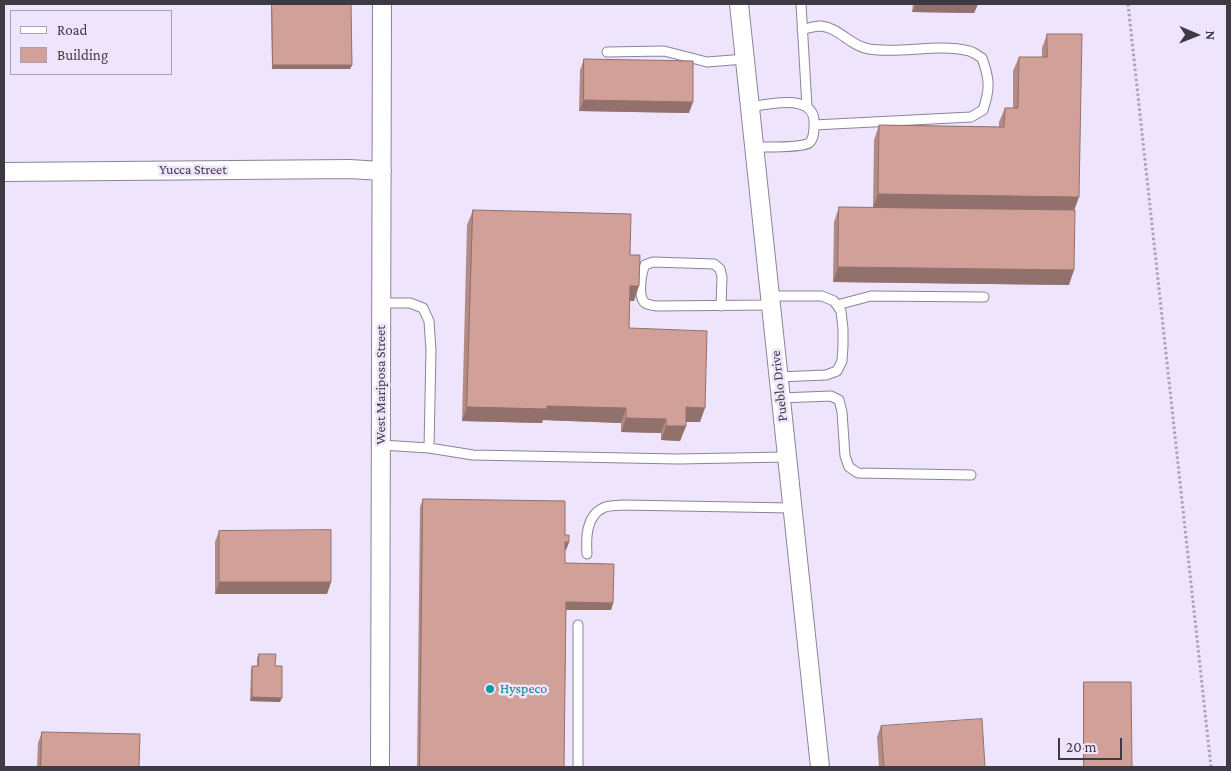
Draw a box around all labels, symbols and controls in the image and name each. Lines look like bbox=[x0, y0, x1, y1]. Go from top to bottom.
legend bbox=[10, 10, 172, 75]
north arrow bbox=[1171, 10, 1221, 60]
text: Road bbox=[57, 22, 87, 38]
text: N bbox=[1203, 30, 1219, 40]
text: Building bbox=[57, 47, 108, 63]
street label: Yucca Street bbox=[159, 162, 227, 178]
street label: West Mariposa Street bbox=[373, 325, 389, 445]
street label: Pueblo Drive bbox=[767, 350, 791, 422]
place label: Hyspeco bbox=[500, 681, 547, 697]
marker: Hyspeco bbox=[484, 683, 496, 695]
scale bar bbox=[1061, 728, 1125, 760]
text: 20 m bbox=[1066, 739, 1097, 755]

